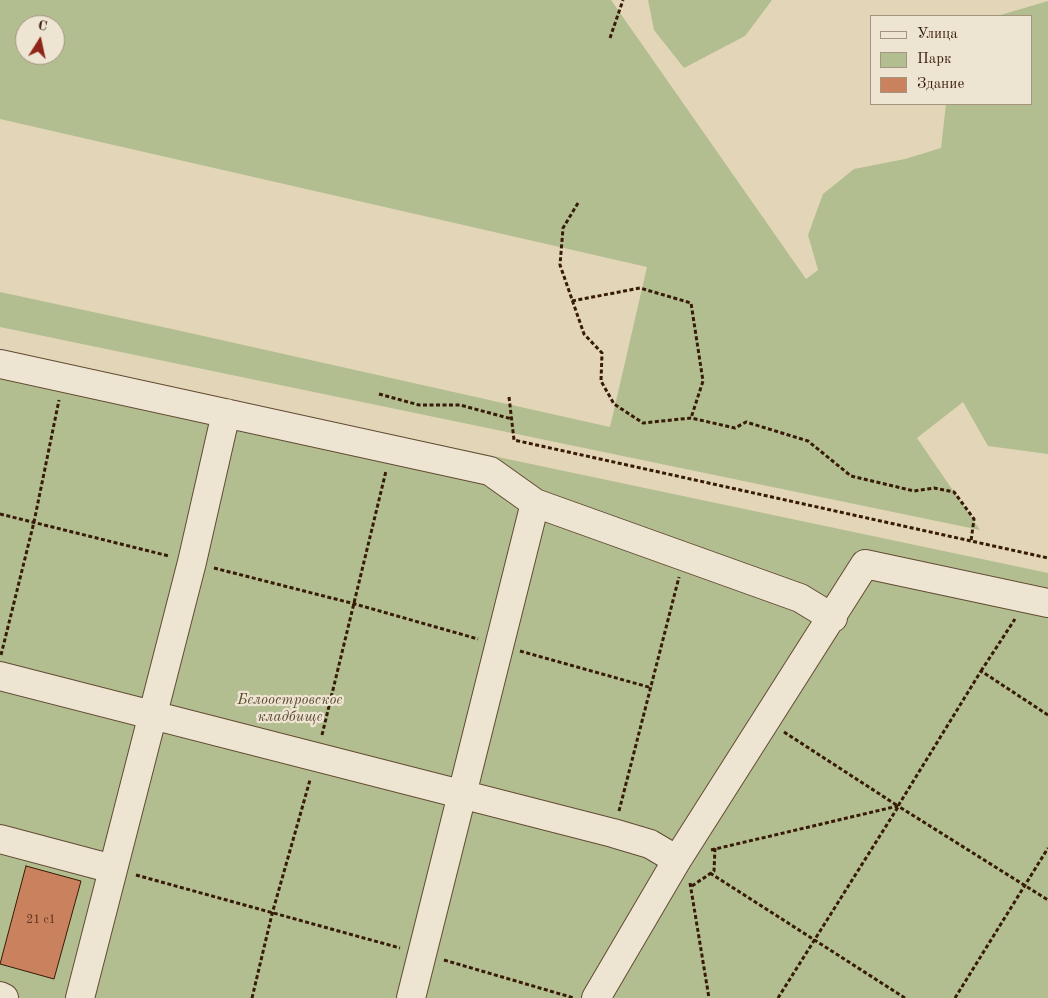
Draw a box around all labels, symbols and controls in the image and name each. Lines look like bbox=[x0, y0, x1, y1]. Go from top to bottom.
north arrow bbox=[15, 15, 65, 65]
legend bbox=[870, 15, 1033, 105]
text: С bbox=[37, 19, 48, 34]
text: Улица bbox=[917, 27, 958, 42]
text: Парк bbox=[917, 52, 952, 67]
text: Здание bbox=[917, 77, 964, 92]
park label: Белоостровское кладбище bbox=[238, 691, 342, 726]
house number: 21 с1 bbox=[26, 913, 56, 927]

